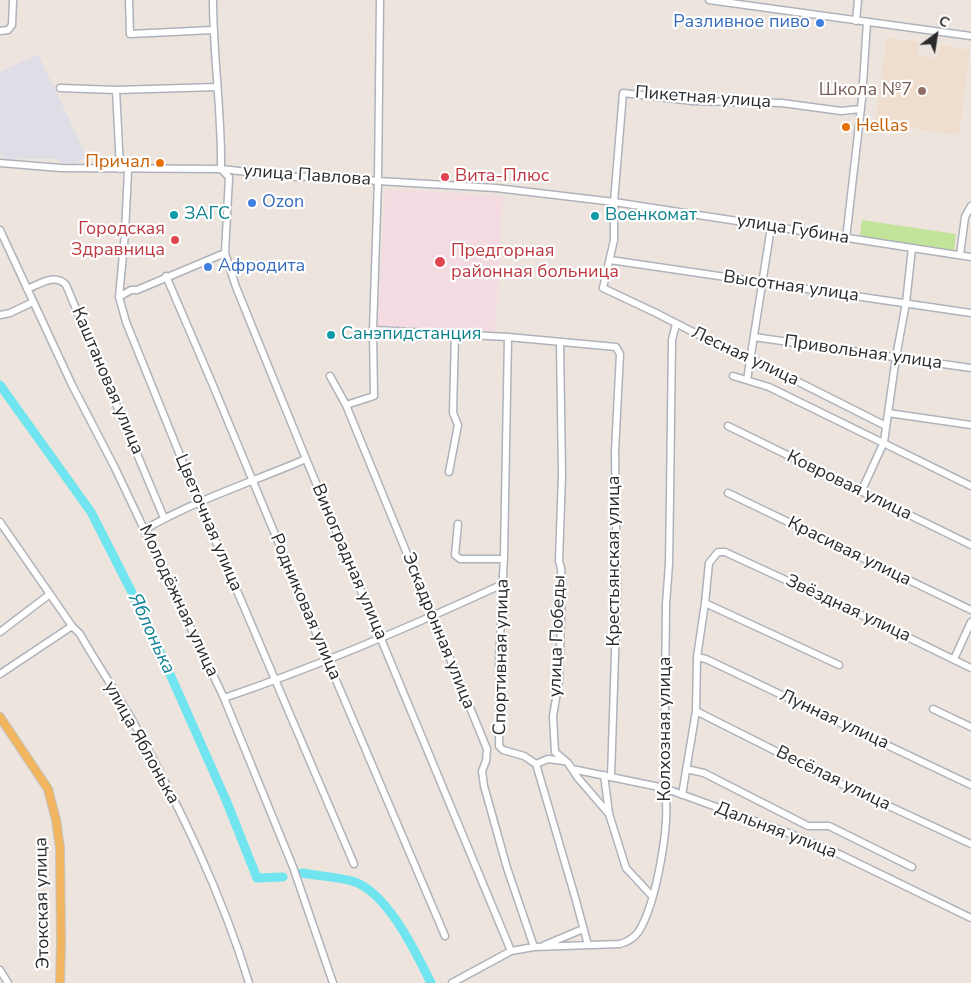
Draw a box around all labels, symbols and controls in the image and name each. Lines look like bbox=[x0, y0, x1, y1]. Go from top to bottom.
north arrow bbox=[911, 10, 961, 60]
text: С bbox=[935, 11, 953, 32]
place label: Разливное пиво bbox=[673, 12, 810, 34]
marker: Разливное пиво bbox=[814, 17, 826, 29]
place label: Школа №7 bbox=[819, 80, 912, 102]
street label: Пикетная улица bbox=[634, 82, 772, 114]
marker: Школа №7 bbox=[916, 85, 928, 97]
place label: Hellas bbox=[856, 116, 908, 138]
marker: Hellas bbox=[840, 121, 852, 133]
place label: Причал bbox=[85, 152, 150, 174]
marker: Причал bbox=[154, 157, 166, 169]
street label: улица Павлова bbox=[242, 161, 372, 191]
place label: Вита-Плюс bbox=[455, 166, 549, 188]
marker: Вита-Плюс bbox=[439, 171, 451, 183]
place label: Ozon bbox=[262, 192, 304, 214]
marker: Ozon bbox=[246, 197, 258, 209]
place label: ЗАГС bbox=[184, 204, 230, 226]
place label: Военкомат bbox=[605, 205, 697, 227]
marker: ЗАГС bbox=[168, 209, 180, 221]
marker: Военкомат bbox=[589, 210, 601, 222]
street label: улица Губина bbox=[735, 210, 851, 250]
place label: Городская Здравница bbox=[71, 219, 165, 262]
marker: Городская Здравница bbox=[169, 234, 181, 246]
place label: Предгорная районная больница bbox=[451, 241, 619, 284]
marker: Предгорная районная больница bbox=[433, 255, 447, 269]
place label: Афродита bbox=[218, 256, 305, 278]
marker: Афродита bbox=[202, 261, 214, 273]
street label: Высотная улица bbox=[722, 267, 860, 307]
street label: Каштановая улица bbox=[66, 304, 148, 458]
street label: Лесная улица bbox=[688, 323, 802, 391]
place label: Санэпидстанция bbox=[341, 324, 481, 346]
marker: Санэпидстанция bbox=[325, 329, 337, 341]
street label: Привольная улица bbox=[783, 331, 943, 375]
street label: Ковровая улица bbox=[783, 446, 915, 526]
street label: Цветочная улица bbox=[169, 451, 247, 595]
street label: Крестьянская улица bbox=[604, 476, 626, 646]
street label: Виноградная улица bbox=[306, 481, 392, 643]
street label: Красивая улица bbox=[784, 513, 914, 591]
street label: Молодёжная улица bbox=[133, 522, 223, 680]
street label: Родниковая улица bbox=[264, 531, 346, 683]
street label: Эскадронная улица bbox=[397, 550, 479, 712]
street label: Звёздная улица bbox=[782, 571, 914, 647]
street label: улица Победы bbox=[545, 574, 571, 698]
street label: Спортивная улица bbox=[490, 579, 514, 735]
water label: Яблонька bbox=[122, 590, 180, 678]
street label: Колхозная улица bbox=[655, 656, 677, 802]
street label: улица Яблонька bbox=[98, 678, 184, 808]
street label: Лунная улица bbox=[776, 685, 892, 755]
street label: Весёлая улица bbox=[772, 742, 894, 816]
street label: Дальняя улица bbox=[712, 798, 840, 864]
street label: Этокская улица bbox=[31, 837, 55, 969]

